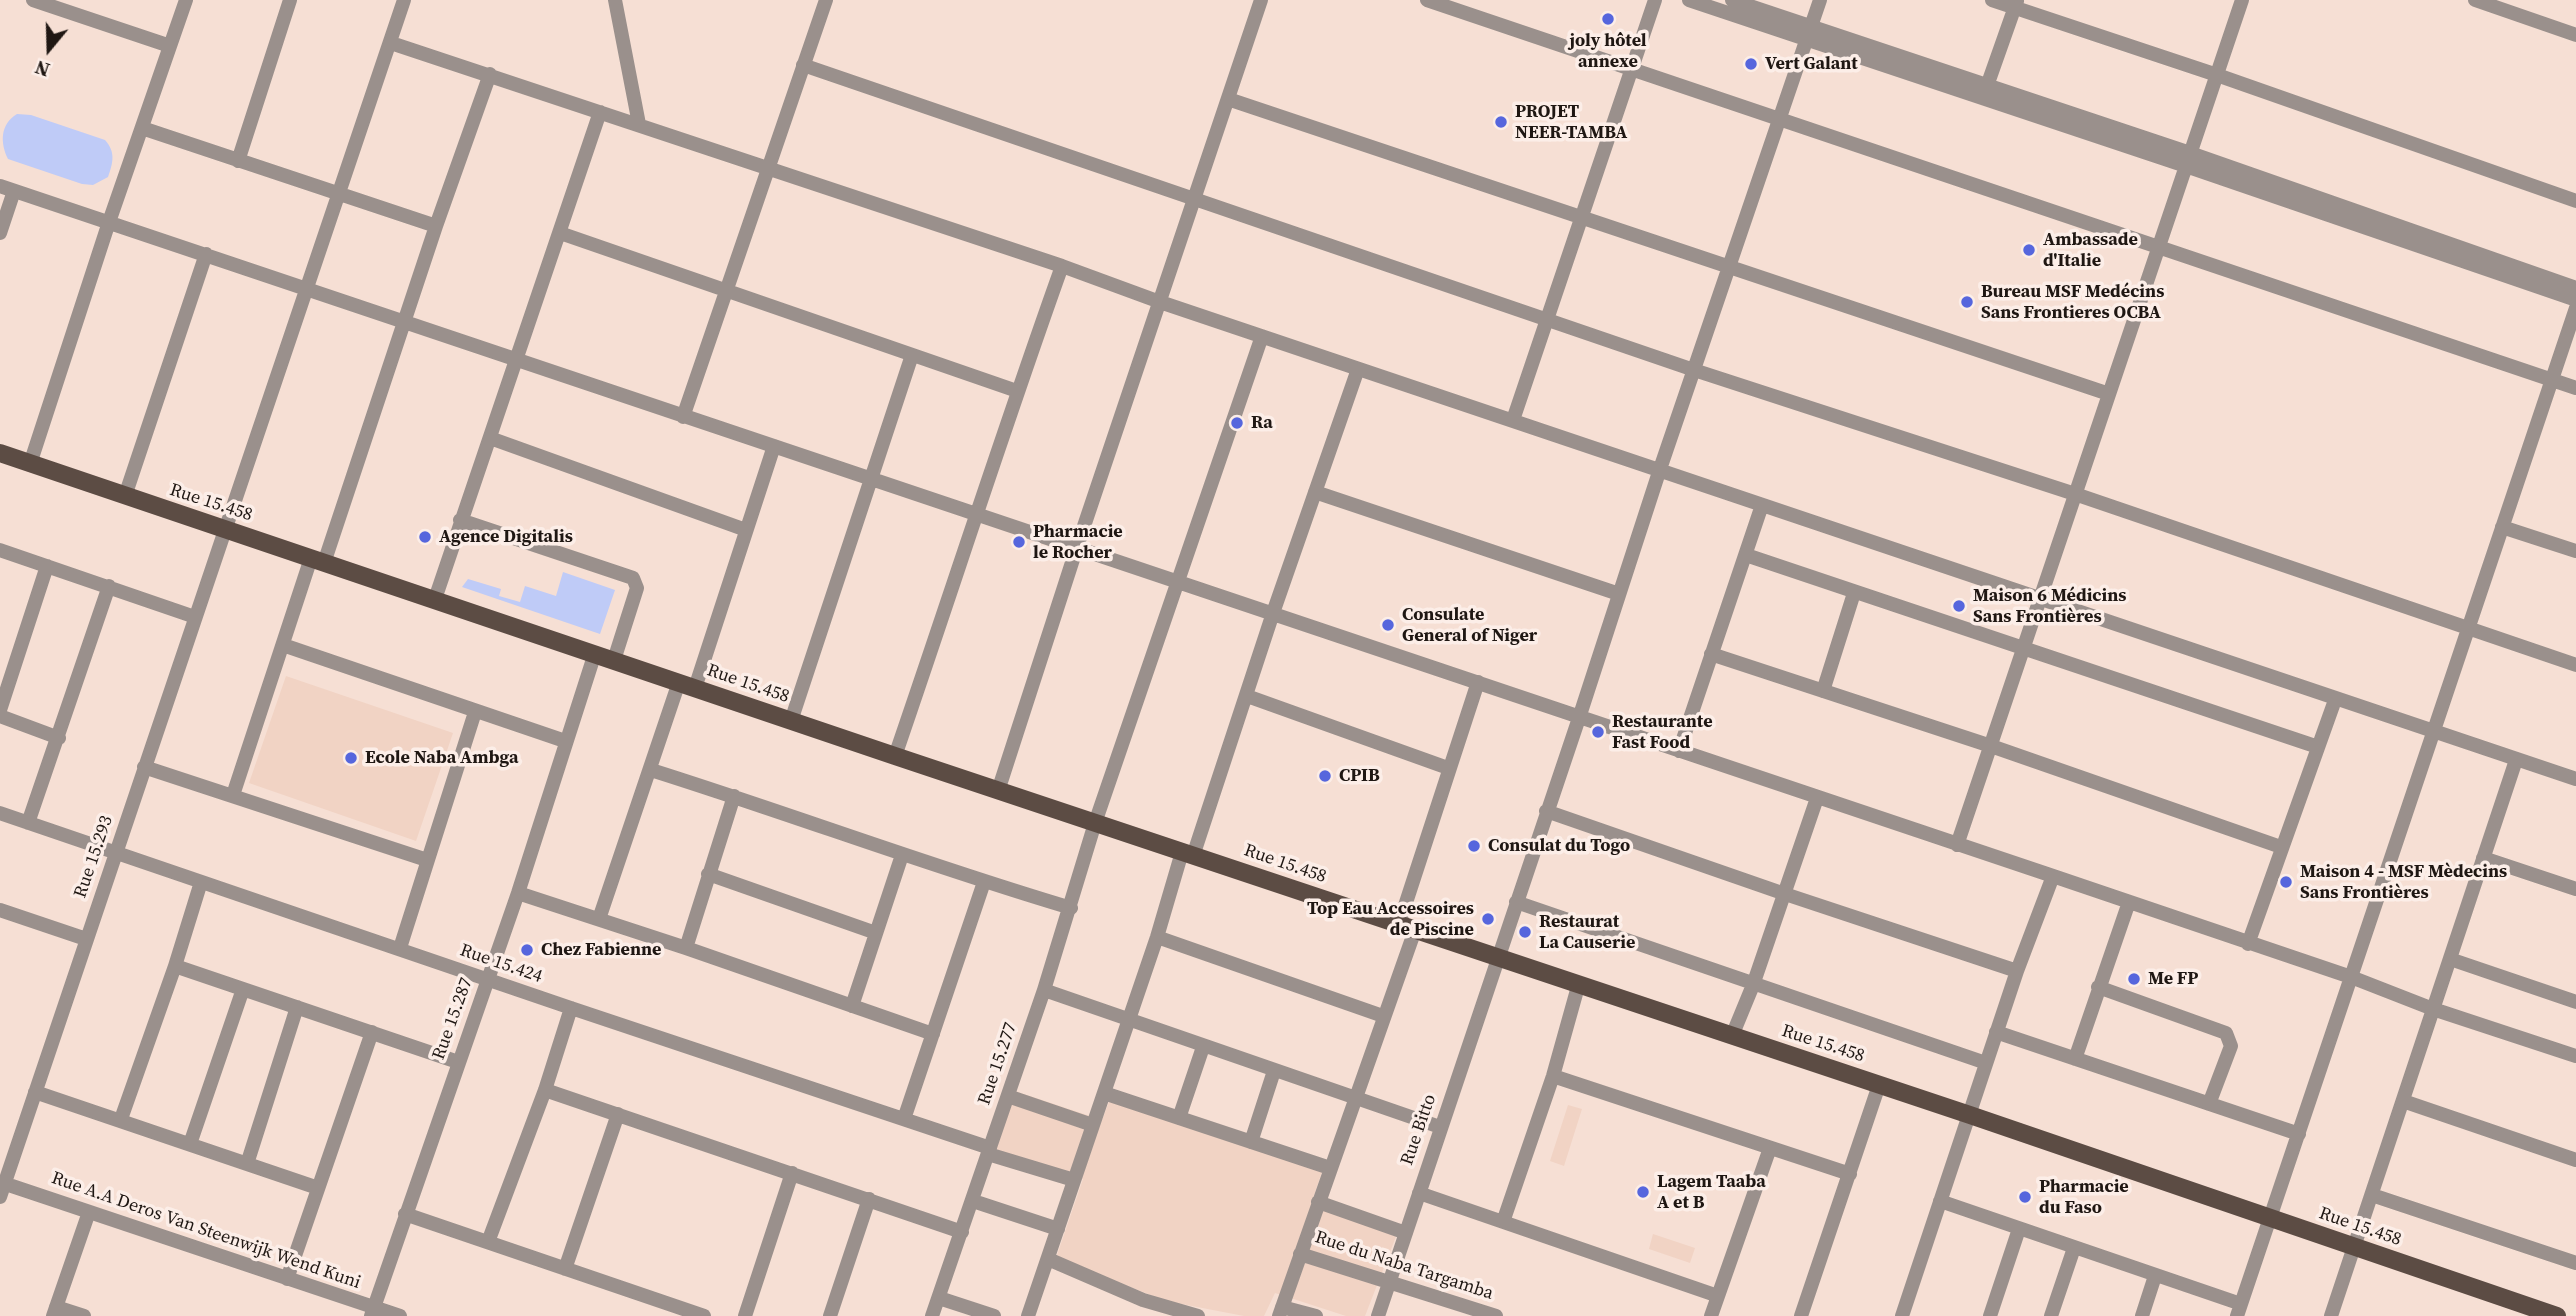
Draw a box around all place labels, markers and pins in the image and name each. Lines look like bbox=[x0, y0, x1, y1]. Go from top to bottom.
marker: joly hôtel annexe bbox=[1600, 11, 1616, 27]
place label: joly hôtel annexe bbox=[1569, 30, 1647, 72]
place label: Vert Galant bbox=[1765, 53, 1858, 75]
marker: Vert Galant bbox=[1743, 56, 1759, 72]
place label: PROJET NEER-TAMBA bbox=[1515, 101, 1628, 144]
marker: PROJET NEER-TAMBA bbox=[1493, 114, 1509, 130]
place label: Ambassade d'Italie bbox=[2043, 229, 2138, 272]
marker: Ambassade d'Italie bbox=[2021, 242, 2037, 258]
place label: Bureau MSF Medécins Sans Frontieres OCBA bbox=[1981, 281, 2164, 324]
marker: Bureau MSF Medécins Sans Frontieres OCBA bbox=[1959, 294, 1975, 310]
place label: Ra bbox=[1251, 412, 1273, 434]
marker: Ra bbox=[1229, 415, 1245, 431]
place label: Pharmacie le Rocher bbox=[1033, 521, 1123, 564]
place label: Agence Digitalis bbox=[439, 526, 573, 548]
marker: Agence Digitalis bbox=[417, 529, 433, 545]
marker: Pharmacie le Rocher bbox=[1011, 534, 1027, 550]
place label: Maison 6 Médicins Sans Frontières bbox=[1973, 585, 2127, 628]
marker: Maison 6 Médicins Sans Frontières bbox=[1951, 598, 1967, 614]
place label: Consulate General of Niger bbox=[1402, 604, 1537, 646]
marker: Consulate General of Niger bbox=[1380, 617, 1396, 633]
place label: Restaurante Fast Food bbox=[1612, 711, 1713, 754]
marker: Restaurante Fast Food bbox=[1590, 724, 1606, 740]
place label: Ecole Naba Ambga bbox=[365, 747, 519, 769]
marker: Ecole Naba Ambga bbox=[343, 750, 359, 766]
place label: CPIB bbox=[1339, 765, 1380, 787]
marker: CPIB bbox=[1317, 768, 1333, 784]
place label: Consulat du Togo bbox=[1488, 835, 1630, 857]
marker: Consulat du Togo bbox=[1466, 838, 1482, 854]
place label: Maison 4 - MSF Mèdecins Sans Frontières bbox=[2300, 861, 2507, 903]
marker: Maison 4 - MSF Mèdecins Sans Frontières bbox=[2278, 874, 2294, 890]
place label: Top Eau Accessoires de Piscine bbox=[1307, 898, 1474, 940]
marker: Top Eau Accessoires de Piscine bbox=[1480, 911, 1496, 927]
place label: Restaurat La Causerie bbox=[1539, 911, 1635, 954]
marker: Restaurat La Causerie bbox=[1517, 924, 1533, 940]
place label: Chez Fabienne bbox=[541, 939, 662, 961]
marker: Chez Fabienne bbox=[519, 942, 535, 958]
place label: Me FP bbox=[2148, 968, 2198, 990]
marker: Me FP bbox=[2126, 971, 2142, 987]
place label: Lagem Taaba A et B bbox=[1657, 1171, 1766, 1214]
place label: Pharmacie du Faso bbox=[2039, 1176, 2129, 1218]
marker: Lagem Taaba A et B bbox=[1635, 1184, 1651, 1200]
marker: Pharmacie du Faso bbox=[2017, 1189, 2033, 1205]

